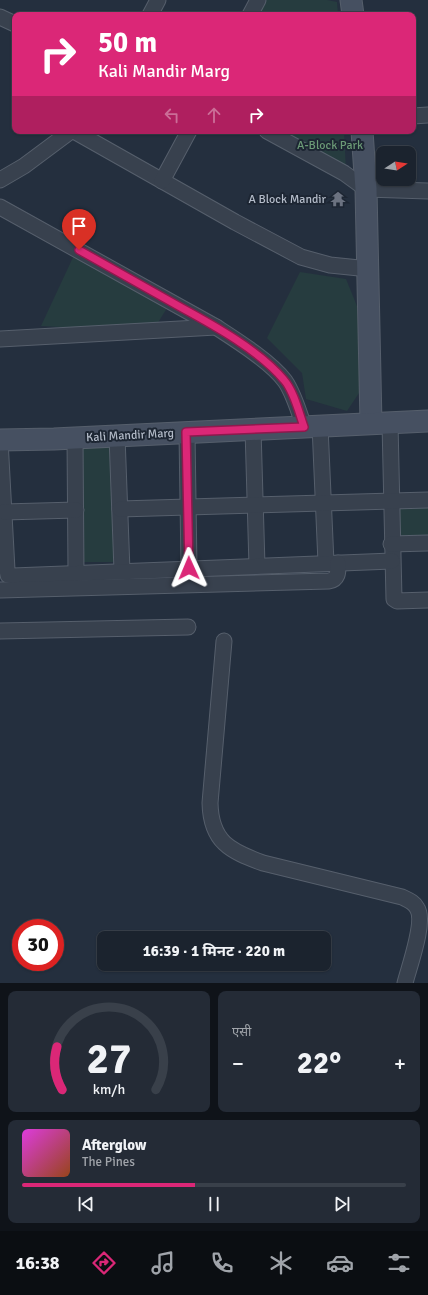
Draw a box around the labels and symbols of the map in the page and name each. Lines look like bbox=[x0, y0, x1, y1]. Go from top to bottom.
park label: A-Block Park bbox=[297, 138, 363, 153]
north arrow bbox=[376, 146, 416, 186]
temple icon: A Block Mandir bbox=[329, 190, 347, 208]
place label: A Block Mandir bbox=[248, 192, 327, 207]
pin bbox=[62, 209, 96, 250]
street label: Kali Mandir Marg bbox=[86, 426, 174, 445]
position arrow bbox=[168, 547, 210, 589]
speed limit sign: 30 bbox=[12, 919, 64, 971]

